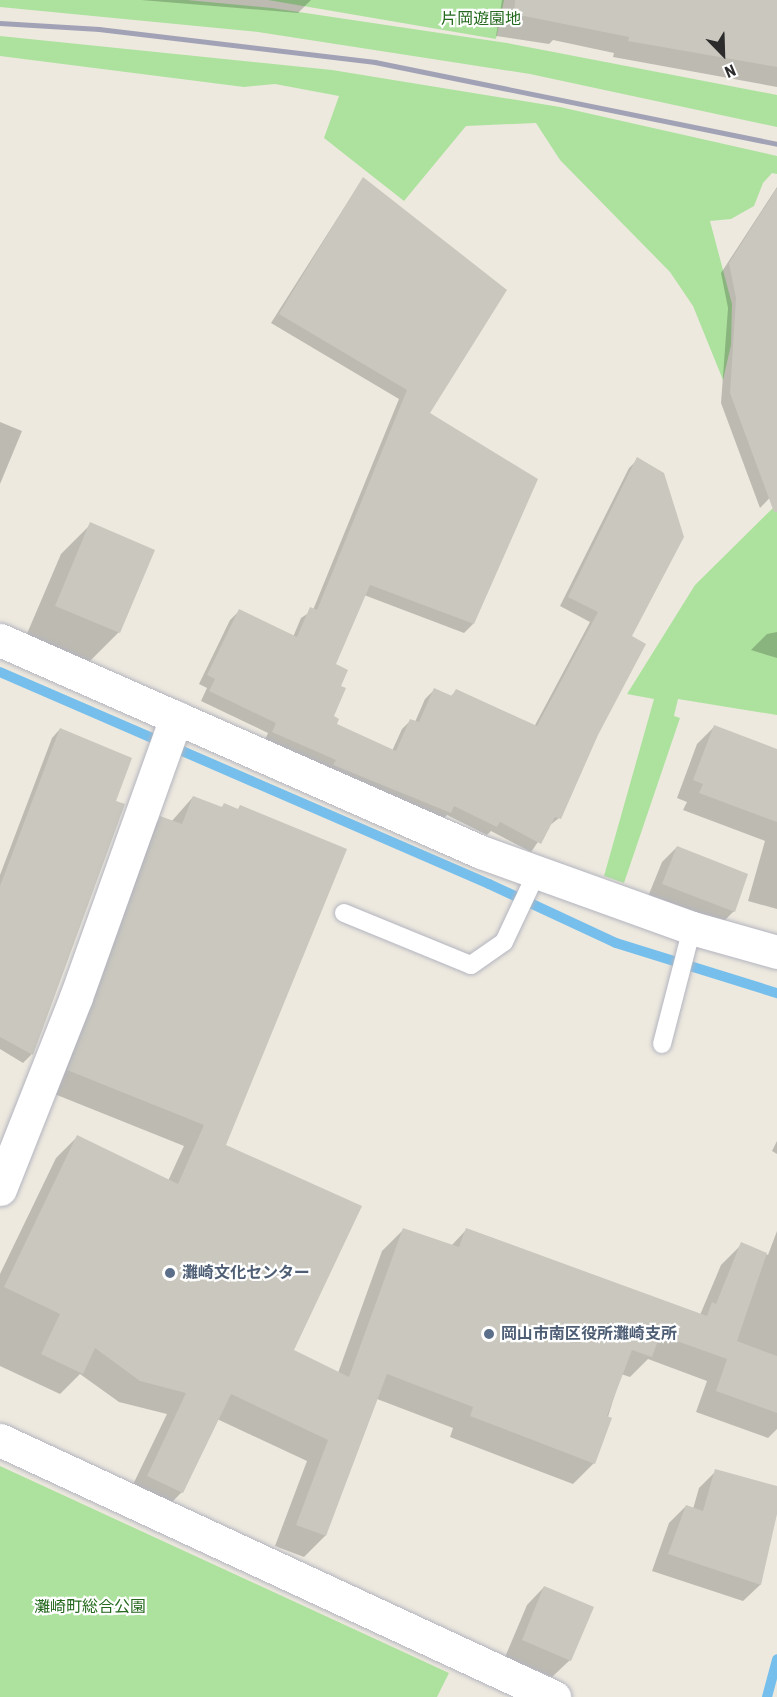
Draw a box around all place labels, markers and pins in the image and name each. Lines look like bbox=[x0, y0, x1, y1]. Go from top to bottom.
place label: 灘崎文化センター bbox=[182, 1263, 310, 1283]
marker: 灘崎文化センター bbox=[163, 1266, 177, 1280]
place label: 岡山市南区役所灘崎支所 bbox=[501, 1324, 677, 1344]
marker: 岡山市南区役所灘崎支所 bbox=[482, 1327, 496, 1341]

